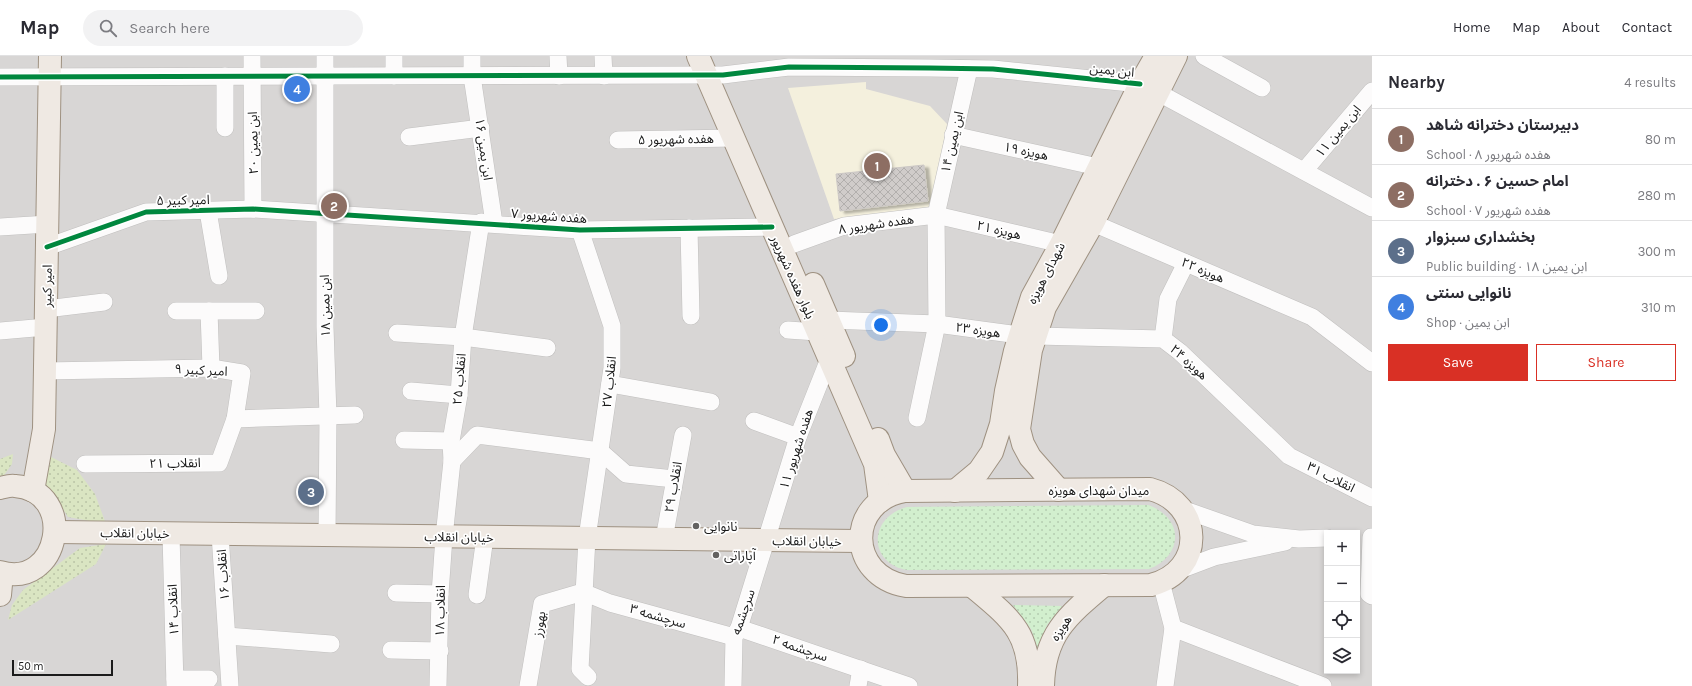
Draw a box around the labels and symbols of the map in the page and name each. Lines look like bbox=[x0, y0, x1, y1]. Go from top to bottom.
street label: ابن یمین bbox=[1089, 60, 1135, 81]
pin: 4 bbox=[284, 74, 310, 104]
street label: ابن یمین ۱۱ bbox=[1312, 102, 1365, 161]
street label: ابن یمین ۱۴ bbox=[938, 110, 967, 175]
street label: ابن یمین ۲۰ bbox=[245, 111, 262, 175]
street label: ابن یمین ۱۶ bbox=[471, 117, 496, 181]
street label: هفده شهریور ۵ bbox=[638, 131, 714, 148]
street label: هویزه ۱۹ bbox=[1002, 139, 1050, 163]
pin: 1 bbox=[864, 151, 890, 181]
pin: 2 bbox=[321, 191, 347, 221]
street label: امیر کبیر ۵ bbox=[156, 192, 210, 208]
street label: هفده شهریور ۷ bbox=[510, 206, 587, 227]
street label: هفده شهریور ۸ bbox=[837, 211, 915, 238]
street label: هویزه ۲۱ bbox=[975, 218, 1023, 242]
street label: بلوار هفده شهریور bbox=[767, 232, 818, 322]
street label: شهدای هویزه bbox=[1024, 240, 1069, 307]
street label: هویزه ۲۲ bbox=[1179, 254, 1227, 286]
street label: امیر کبیر bbox=[39, 264, 55, 309]
street label: ابن یمین ۱۸ bbox=[317, 274, 334, 338]
your location bbox=[871, 315, 891, 335]
street label: هویزه ۲۳ bbox=[954, 319, 1001, 341]
street label: هویزه ۲۴ bbox=[1167, 341, 1211, 383]
street label: انقلاب ۲۵ bbox=[449, 353, 469, 405]
street label: انقلاب ۲۷ bbox=[599, 356, 619, 409]
street label: امیر کبیر ۹ bbox=[174, 361, 228, 379]
street label: هفده شهریور ۱۱ bbox=[776, 407, 817, 491]
street label: انقلاب ۲۱ bbox=[149, 455, 201, 471]
street label: انقلاب ۳۱ bbox=[1304, 459, 1357, 496]
street label: انقلاب ۲۹ bbox=[661, 460, 685, 514]
pin: 3 bbox=[298, 477, 324, 507]
street label: میدان شهدای هویزه bbox=[1049, 483, 1150, 499]
place label: نانوایی bbox=[704, 519, 737, 535]
marker: نانوایی bbox=[691, 521, 701, 531]
street label: خیابان انقلاب bbox=[100, 525, 170, 542]
street label: خیابان انقلاب bbox=[424, 529, 494, 546]
street label: خیابان انقلاب bbox=[772, 533, 842, 550]
place label: آپاراتی bbox=[724, 548, 757, 565]
street label: انقلاب ۱۶ bbox=[214, 549, 233, 601]
marker: آپاراتی bbox=[711, 550, 721, 560]
street label: انقلاب ۱۴ bbox=[165, 584, 182, 636]
street label: انقلاب ۱۸ bbox=[432, 585, 448, 637]
street label: سرچشمه bbox=[728, 587, 760, 637]
street label: سرچشمه ۳ bbox=[628, 601, 688, 633]
street label: بهورز bbox=[529, 610, 549, 639]
street label: هویزه bbox=[1047, 612, 1075, 644]
street label: سرچشمه ۲ bbox=[770, 631, 830, 666]
scale bar bbox=[12, 658, 113, 677]

